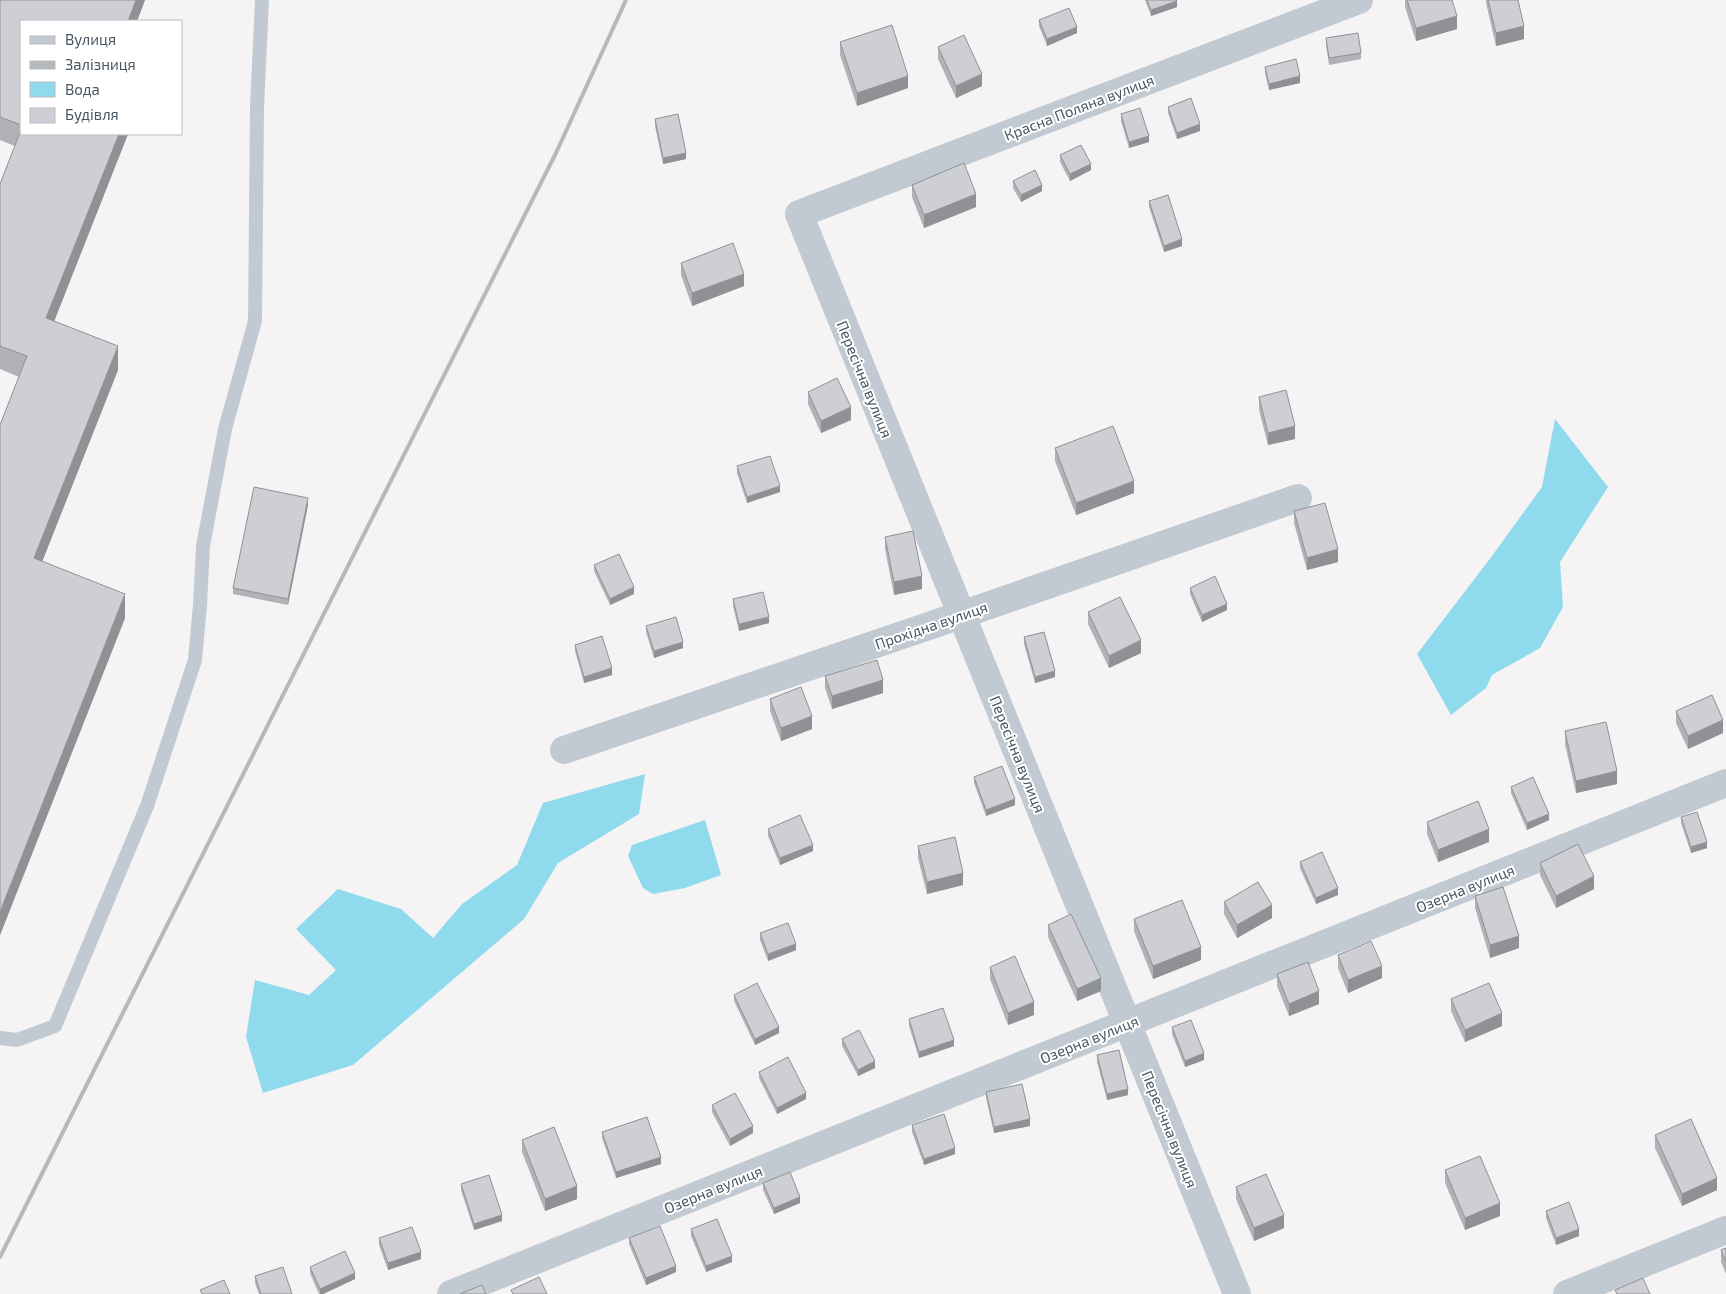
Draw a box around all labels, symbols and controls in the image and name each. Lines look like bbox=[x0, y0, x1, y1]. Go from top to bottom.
legend bbox=[20, 20, 182, 135]
text: Вулиця bbox=[65, 30, 116, 49]
text: Залізниця bbox=[65, 55, 136, 73]
street label: Красна Поляна вулиця bbox=[1001, 70, 1157, 145]
text: Вода bbox=[65, 80, 100, 98]
text: Будівля bbox=[65, 105, 119, 124]
street label: Пересічна вулиця bbox=[832, 318, 897, 440]
street label: Прохідна вулиця bbox=[872, 597, 990, 654]
street label: Пересічна вулиця bbox=[985, 693, 1050, 815]
street label: Озерна вулиця bbox=[1413, 860, 1517, 917]
street label: Озерна вулиця bbox=[1037, 1011, 1141, 1068]
street label: Пересічна вулиця bbox=[1137, 1068, 1202, 1190]
street label: Озерна вулиця bbox=[661, 1161, 765, 1218]

